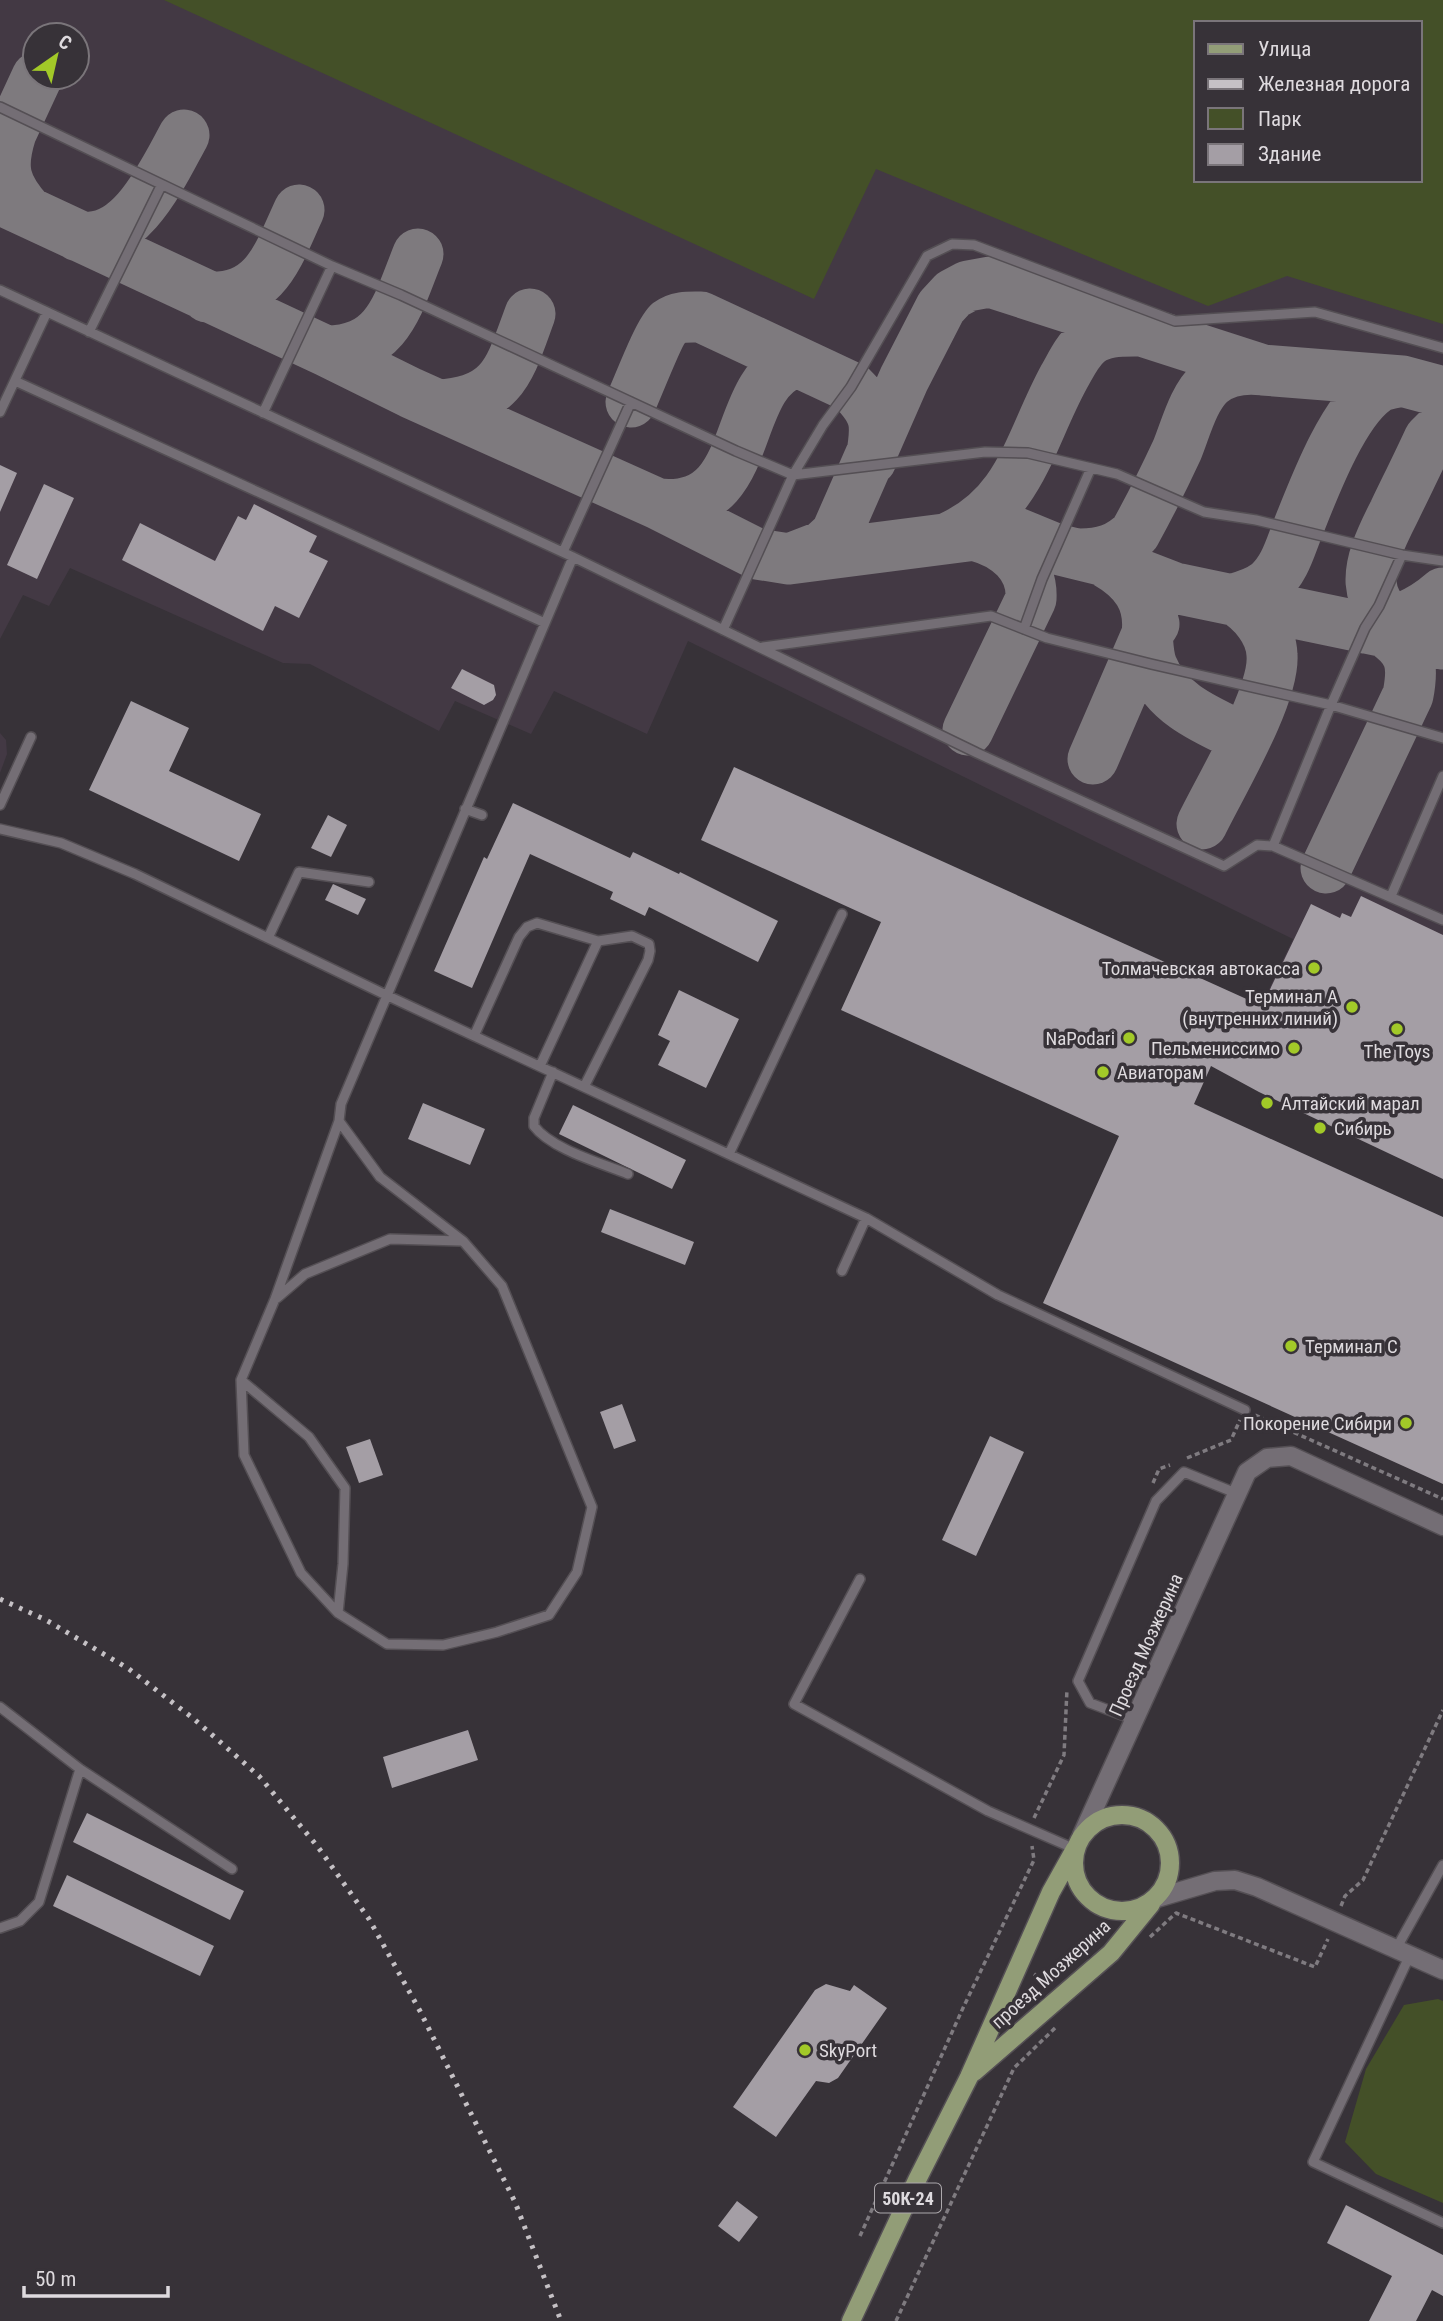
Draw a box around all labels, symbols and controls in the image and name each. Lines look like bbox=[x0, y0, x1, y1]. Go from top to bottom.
north arrow bbox=[21, 21, 91, 91]
legend bbox=[1194, 21, 1422, 182]
text: С bbox=[54, 30, 76, 55]
text: Улица bbox=[1258, 37, 1311, 61]
text: Железная дорога bbox=[1258, 72, 1410, 96]
text: Парк bbox=[1258, 107, 1302, 131]
text: Здание bbox=[1258, 142, 1322, 166]
place label: Толмачевская автокасса bbox=[1102, 957, 1300, 980]
marker: Толмачевская автокасса bbox=[1306, 960, 1322, 976]
place label: Терминал А (внутренних линий) bbox=[1182, 985, 1338, 1030]
marker: Терминал А (внутренних линий) bbox=[1344, 999, 1360, 1015]
marker: The Toys bbox=[1389, 1021, 1405, 1037]
place label: NaPodari bbox=[1046, 1027, 1115, 1050]
marker: NaPodari bbox=[1121, 1030, 1137, 1046]
place label: Пельмениссимо bbox=[1151, 1037, 1280, 1060]
marker: Пельмениссимо bbox=[1286, 1040, 1302, 1056]
place label: The Toys bbox=[1364, 1040, 1430, 1063]
place label: Авиаторам bbox=[1117, 1061, 1204, 1084]
marker: Авиаторам bbox=[1095, 1064, 1111, 1080]
place label: Алтайский марал bbox=[1281, 1092, 1420, 1115]
marker: Алтайский марал bbox=[1259, 1095, 1275, 1111]
place label: Сибирь bbox=[1334, 1117, 1392, 1140]
marker: Сибирь bbox=[1312, 1120, 1328, 1136]
place label: Терминал С bbox=[1305, 1335, 1398, 1358]
marker: Терминал С bbox=[1283, 1338, 1299, 1354]
place label: Покорение Сибири bbox=[1243, 1412, 1392, 1435]
marker: Покорение Сибири bbox=[1398, 1415, 1414, 1431]
street label: Проезд Мозжерина bbox=[1104, 1570, 1188, 1720]
street label: проезд Мозжерина bbox=[987, 1915, 1115, 2033]
place label: SkyPort bbox=[819, 2039, 877, 2062]
marker: SkyPort bbox=[797, 2042, 813, 2058]
road number: 50К-24 bbox=[875, 2184, 941, 2212]
scale bar bbox=[24, 2254, 168, 2298]
text: 50 m bbox=[35, 2267, 76, 2291]

